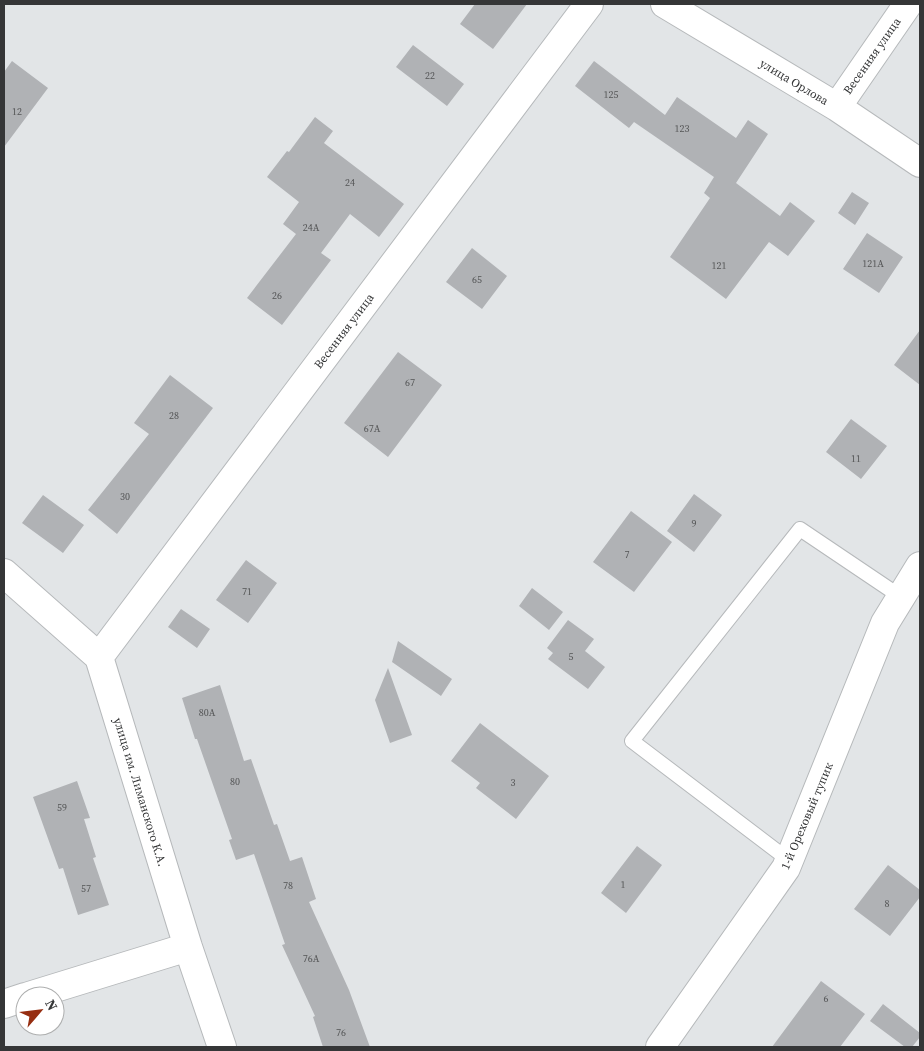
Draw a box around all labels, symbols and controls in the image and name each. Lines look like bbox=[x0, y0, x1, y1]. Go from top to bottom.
street label: Весенняя улица bbox=[840, 14, 905, 98]
street label: улица Орлова bbox=[757, 55, 832, 109]
house number: 22 bbox=[425, 69, 435, 82]
house number: 125 bbox=[604, 88, 619, 101]
house number: 12 bbox=[12, 105, 22, 118]
house number: 123 bbox=[675, 122, 690, 135]
house number: 24 bbox=[345, 176, 355, 189]
house number: 24А bbox=[303, 221, 320, 234]
house number: 121А bbox=[862, 257, 884, 270]
house number: 121 bbox=[712, 259, 727, 272]
house number: 65 bbox=[472, 273, 482, 286]
house number: 26 bbox=[272, 289, 282, 302]
street label: Весенняя улица bbox=[310, 289, 378, 372]
house number: 67 bbox=[405, 376, 415, 389]
house number: 28 bbox=[169, 409, 179, 422]
house number: 67А bbox=[364, 422, 381, 435]
house number: 11 bbox=[851, 452, 861, 465]
house number: 30 bbox=[120, 490, 130, 503]
house number: 9 bbox=[692, 517, 697, 530]
house number: 7 bbox=[625, 548, 630, 561]
house number: 71 bbox=[242, 585, 252, 598]
house number: 5 bbox=[569, 650, 574, 663]
house number: 80А bbox=[199, 706, 216, 719]
street label: улица им. Лиманского К.А. bbox=[110, 716, 170, 868]
street label: 1-й Ореховый тупик bbox=[777, 760, 837, 872]
house number: 80 bbox=[230, 775, 240, 788]
house number: 3 bbox=[511, 776, 516, 789]
house number: 59 bbox=[57, 801, 67, 814]
house number: 1 bbox=[621, 878, 626, 891]
house number: 78 bbox=[283, 879, 293, 892]
house number: 57 bbox=[81, 882, 91, 895]
house number: 8 bbox=[885, 897, 890, 910]
house number: 76А bbox=[303, 952, 320, 965]
north arrow bbox=[15, 986, 65, 1036]
house number: 6 bbox=[824, 992, 829, 1005]
text: N bbox=[40, 996, 63, 1014]
house number: 76 bbox=[336, 1026, 346, 1039]

